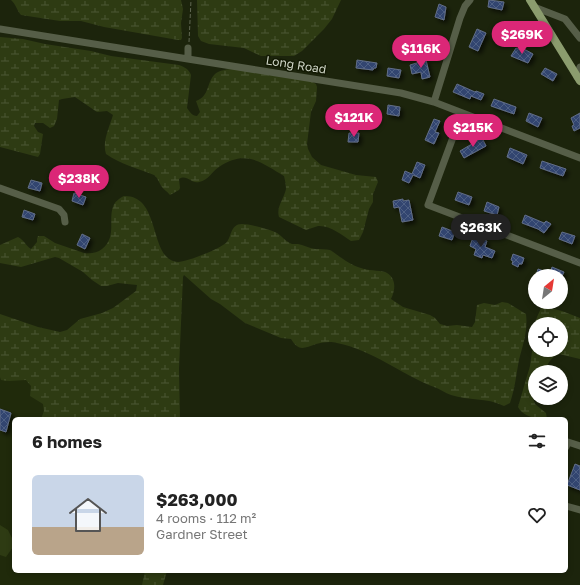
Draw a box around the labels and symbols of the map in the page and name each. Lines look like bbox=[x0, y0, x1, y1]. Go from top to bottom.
pin: $269K bbox=[494, 21, 550, 55]
pin: $116K bbox=[393, 35, 449, 69]
street label: Long Road bbox=[265, 52, 327, 77]
pin: $121K bbox=[326, 104, 382, 138]
pin: $215K bbox=[445, 114, 501, 148]
pin: $238K bbox=[51, 165, 107, 199]
pin: $263K bbox=[453, 214, 509, 248]
north arrow bbox=[528, 269, 568, 309]

